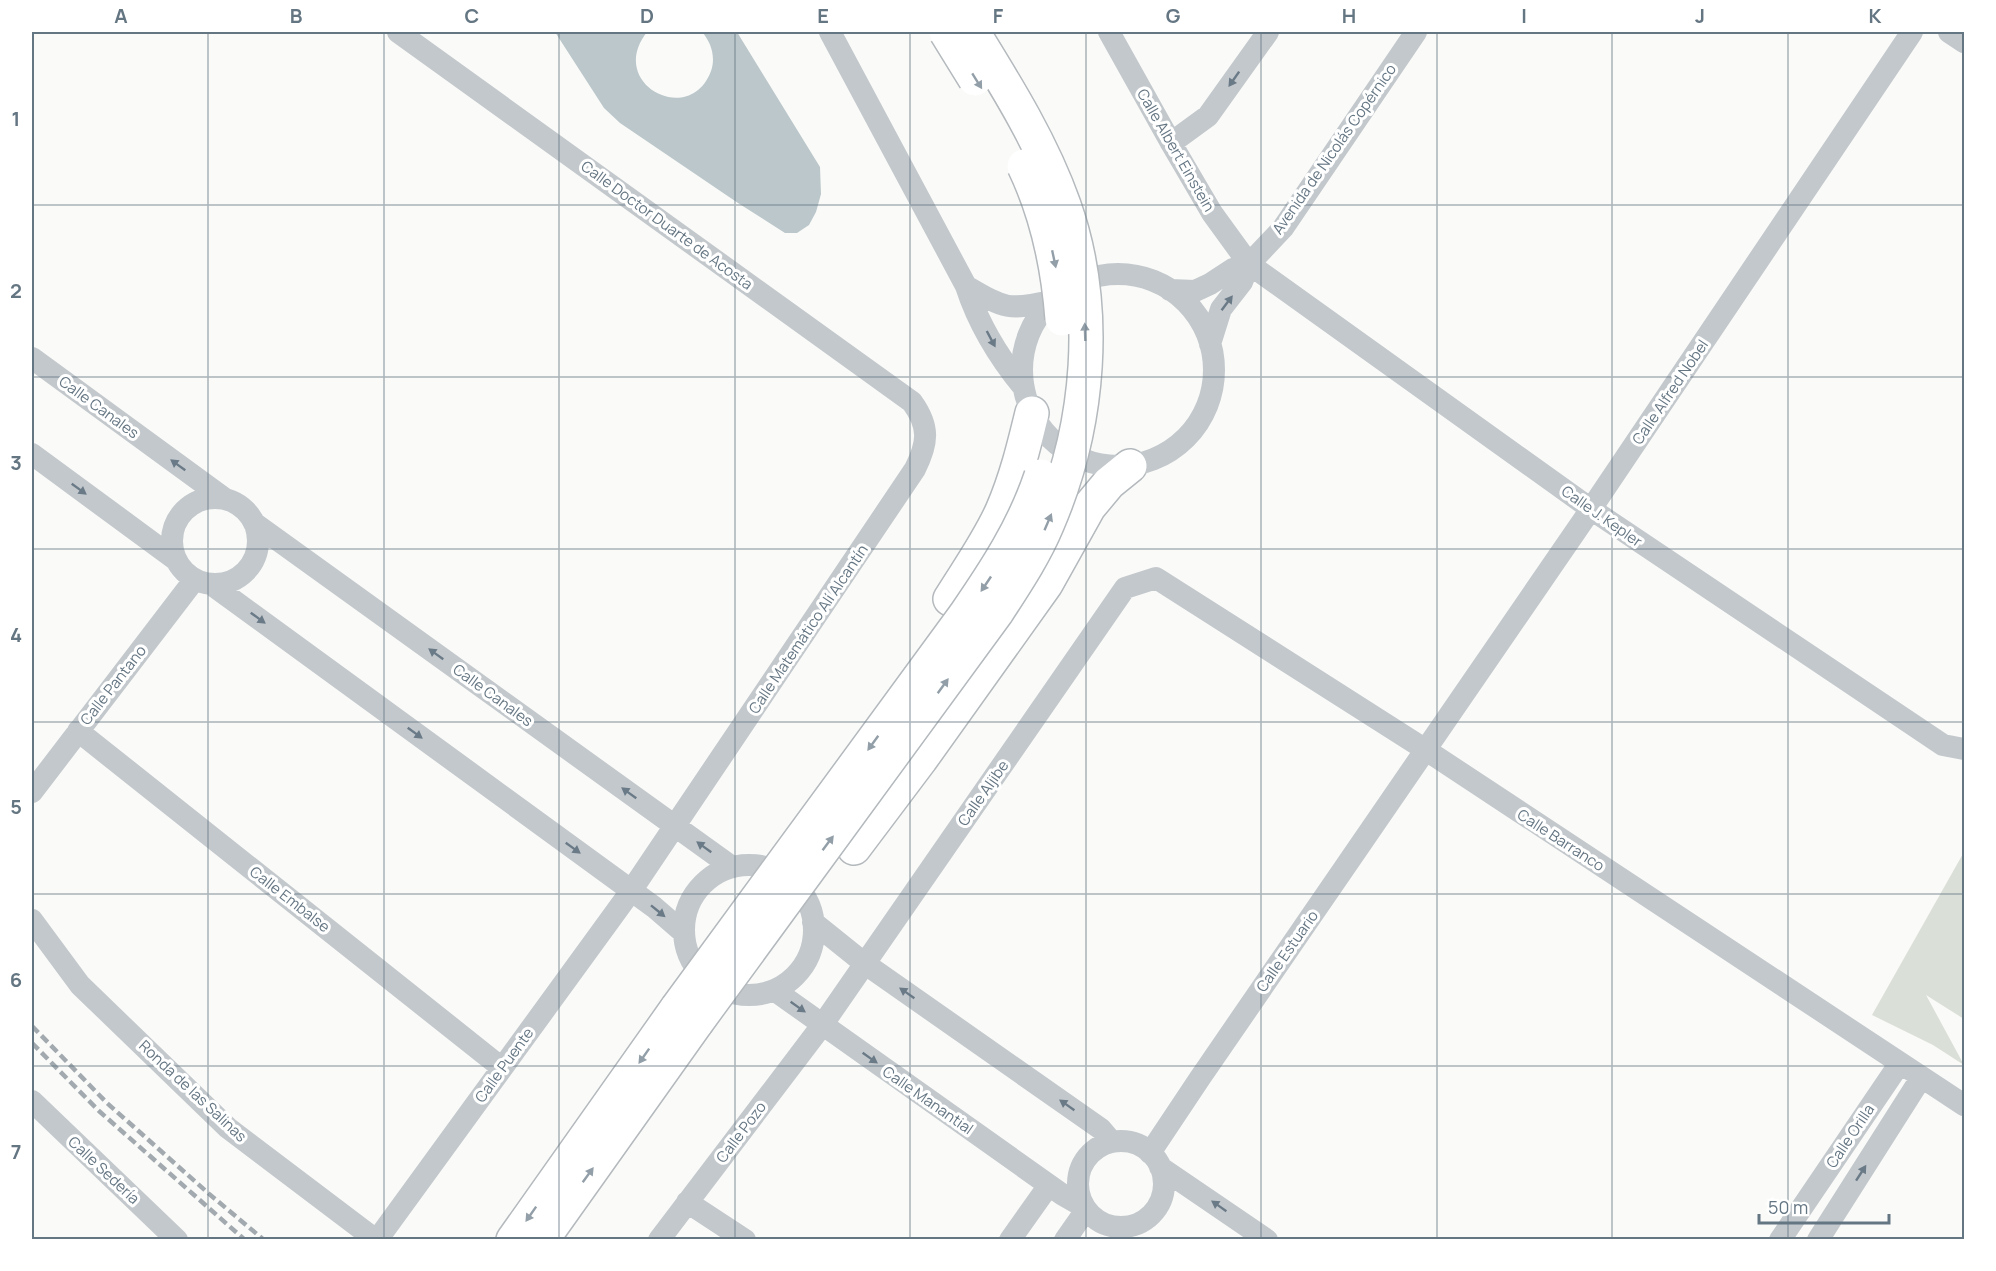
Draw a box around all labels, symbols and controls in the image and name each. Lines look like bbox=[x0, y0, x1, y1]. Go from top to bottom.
text: A bbox=[114, 2, 128, 29]
text: B bbox=[290, 2, 303, 29]
text: C bbox=[465, 2, 479, 29]
text: D bbox=[640, 2, 654, 29]
text: E bbox=[817, 2, 829, 29]
text: F bbox=[993, 2, 1004, 29]
text: G bbox=[1166, 2, 1181, 29]
text: H bbox=[1342, 2, 1356, 29]
text: I bbox=[1521, 2, 1527, 29]
text: J bbox=[1695, 2, 1705, 29]
text: K bbox=[1869, 2, 1882, 29]
street label: Avenida de Nicolás Copérnico bbox=[1267, 60, 1401, 238]
one-way arrow bbox=[1228, 71, 1240, 87]
one-way arrow bbox=[971, 73, 982, 89]
street label: Calle Albert Einstein bbox=[1132, 85, 1220, 215]
text: 1 bbox=[12, 105, 20, 132]
street label: Calle Doctor Duarte de Acosta bbox=[577, 156, 757, 294]
one-way arrow bbox=[1050, 250, 1059, 269]
text: 2 bbox=[10, 277, 22, 304]
one-way arrow bbox=[1221, 295, 1233, 311]
one-way arrow bbox=[1080, 322, 1090, 341]
one-way arrow bbox=[986, 331, 996, 348]
street label: Calle Alfred Nobel bbox=[1627, 335, 1713, 449]
street label: Calle Canales bbox=[55, 371, 143, 443]
text: 3 bbox=[10, 449, 22, 476]
one-way arrow bbox=[171, 459, 186, 471]
street label: Calle J. Kepler bbox=[1557, 480, 1647, 552]
one-way arrow bbox=[71, 482, 86, 494]
one-way arrow bbox=[1044, 513, 1053, 531]
street label: Calle Matemático Alí Alcantín bbox=[743, 540, 873, 718]
one-way arrow bbox=[980, 576, 992, 592]
one-way arrow bbox=[249, 612, 265, 624]
text: 4 bbox=[10, 621, 22, 648]
street label: Calle Pantano bbox=[75, 641, 151, 729]
one-way arrow bbox=[429, 648, 445, 660]
street label: Calle Canales bbox=[449, 659, 537, 731]
one-way arrow bbox=[937, 678, 949, 694]
one-way arrow bbox=[407, 727, 423, 739]
one-way arrow bbox=[867, 734, 879, 750]
street label: Calle Aljibe bbox=[953, 756, 1013, 830]
one-way arrow bbox=[621, 787, 636, 799]
text: 5 bbox=[10, 793, 22, 820]
street label: Calle Barranco bbox=[1513, 804, 1609, 876]
one-way arrow bbox=[822, 836, 834, 852]
one-way arrow bbox=[696, 841, 712, 853]
one-way arrow bbox=[564, 842, 580, 854]
street label: Calle Embalse bbox=[246, 861, 335, 937]
one-way arrow bbox=[650, 904, 665, 917]
street label: Calle Estuario bbox=[1251, 906, 1323, 996]
text: 6 bbox=[10, 966, 22, 993]
one-way arrow bbox=[900, 987, 916, 999]
one-way arrow bbox=[790, 1001, 806, 1013]
street label: Calle Puente bbox=[470, 1023, 538, 1107]
street label: Ronda de las Salinas bbox=[134, 1035, 252, 1147]
one-way arrow bbox=[638, 1048, 650, 1063]
one-way arrow bbox=[862, 1052, 878, 1064]
street label: Calle Manantial bbox=[878, 1061, 978, 1139]
street label: Calle Pozo bbox=[711, 1097, 771, 1167]
one-way arrow bbox=[1060, 1099, 1076, 1111]
street label: Calle Orilla bbox=[1821, 1100, 1879, 1172]
street label: Calle Sedería bbox=[64, 1131, 144, 1209]
text: 7 bbox=[11, 1138, 21, 1165]
one-way arrow bbox=[1855, 1165, 1867, 1181]
one-way arrow bbox=[582, 1167, 594, 1183]
scale bar bbox=[1759, 1187, 1890, 1225]
text: 50 m bbox=[1768, 1195, 1808, 1219]
one-way arrow bbox=[1212, 1200, 1228, 1212]
one-way arrow bbox=[525, 1207, 537, 1222]

